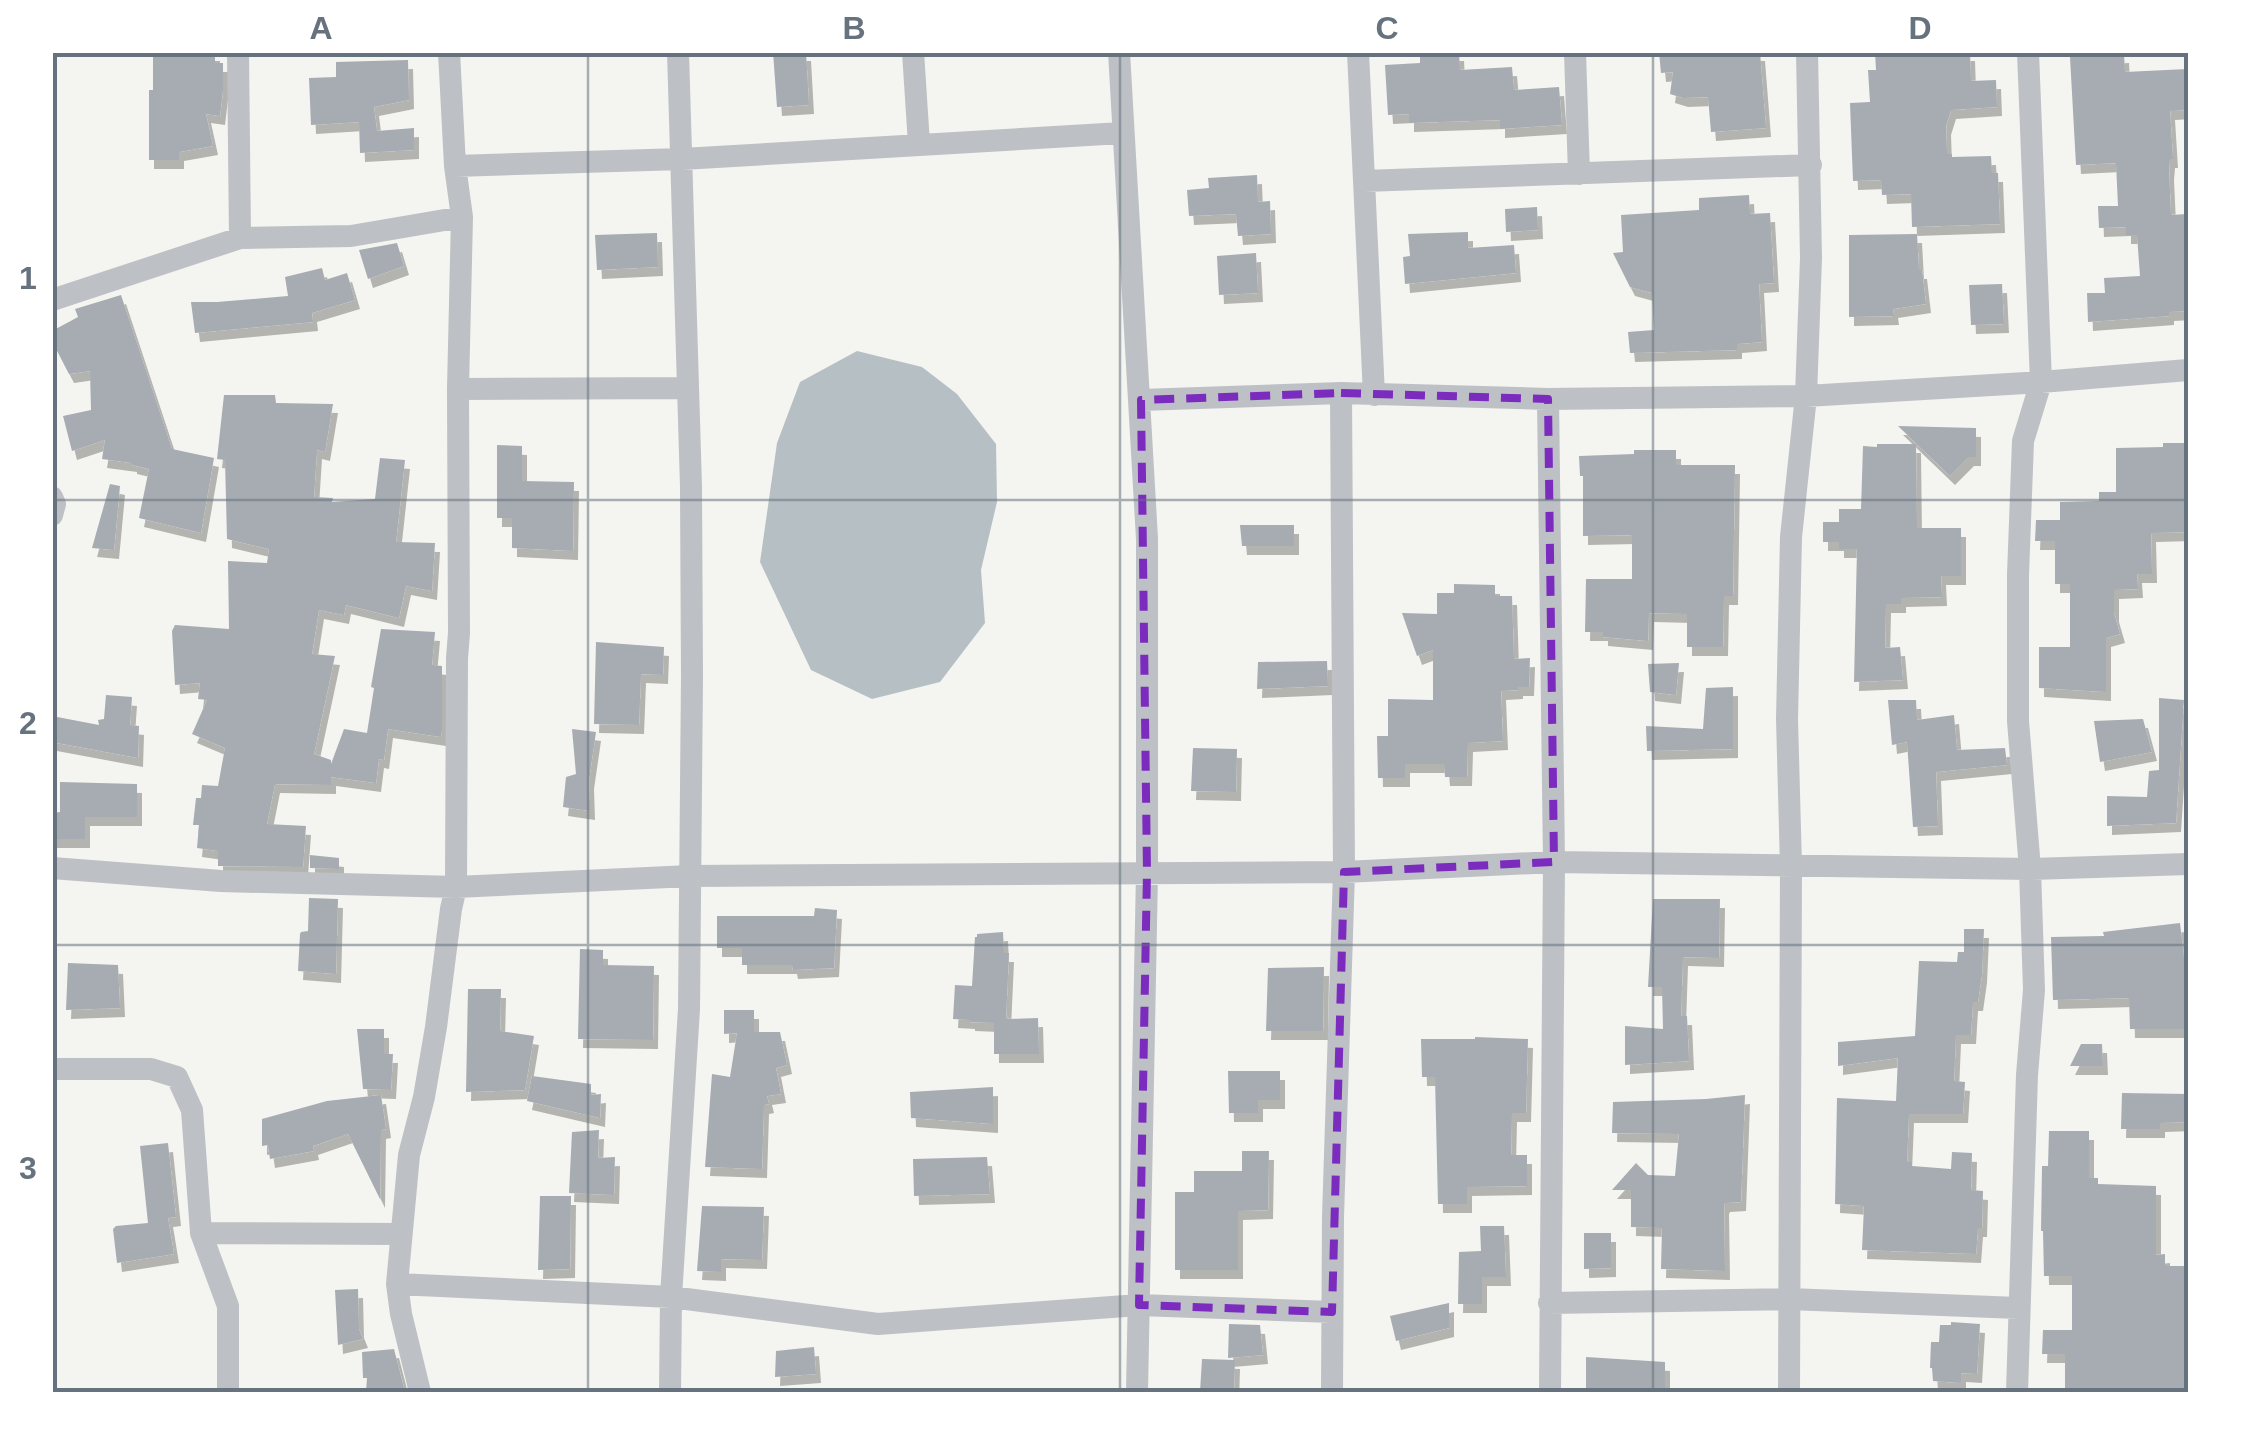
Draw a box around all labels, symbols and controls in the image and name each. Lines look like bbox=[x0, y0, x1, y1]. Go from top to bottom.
text: A bbox=[309, 10, 333, 46]
text: B bbox=[842, 10, 866, 46]
text: C bbox=[1375, 10, 1399, 46]
text: D bbox=[1908, 10, 1932, 46]
text: 1 bbox=[19, 260, 37, 296]
text: 2 bbox=[19, 705, 37, 741]
text: 3 bbox=[19, 1150, 37, 1186]

